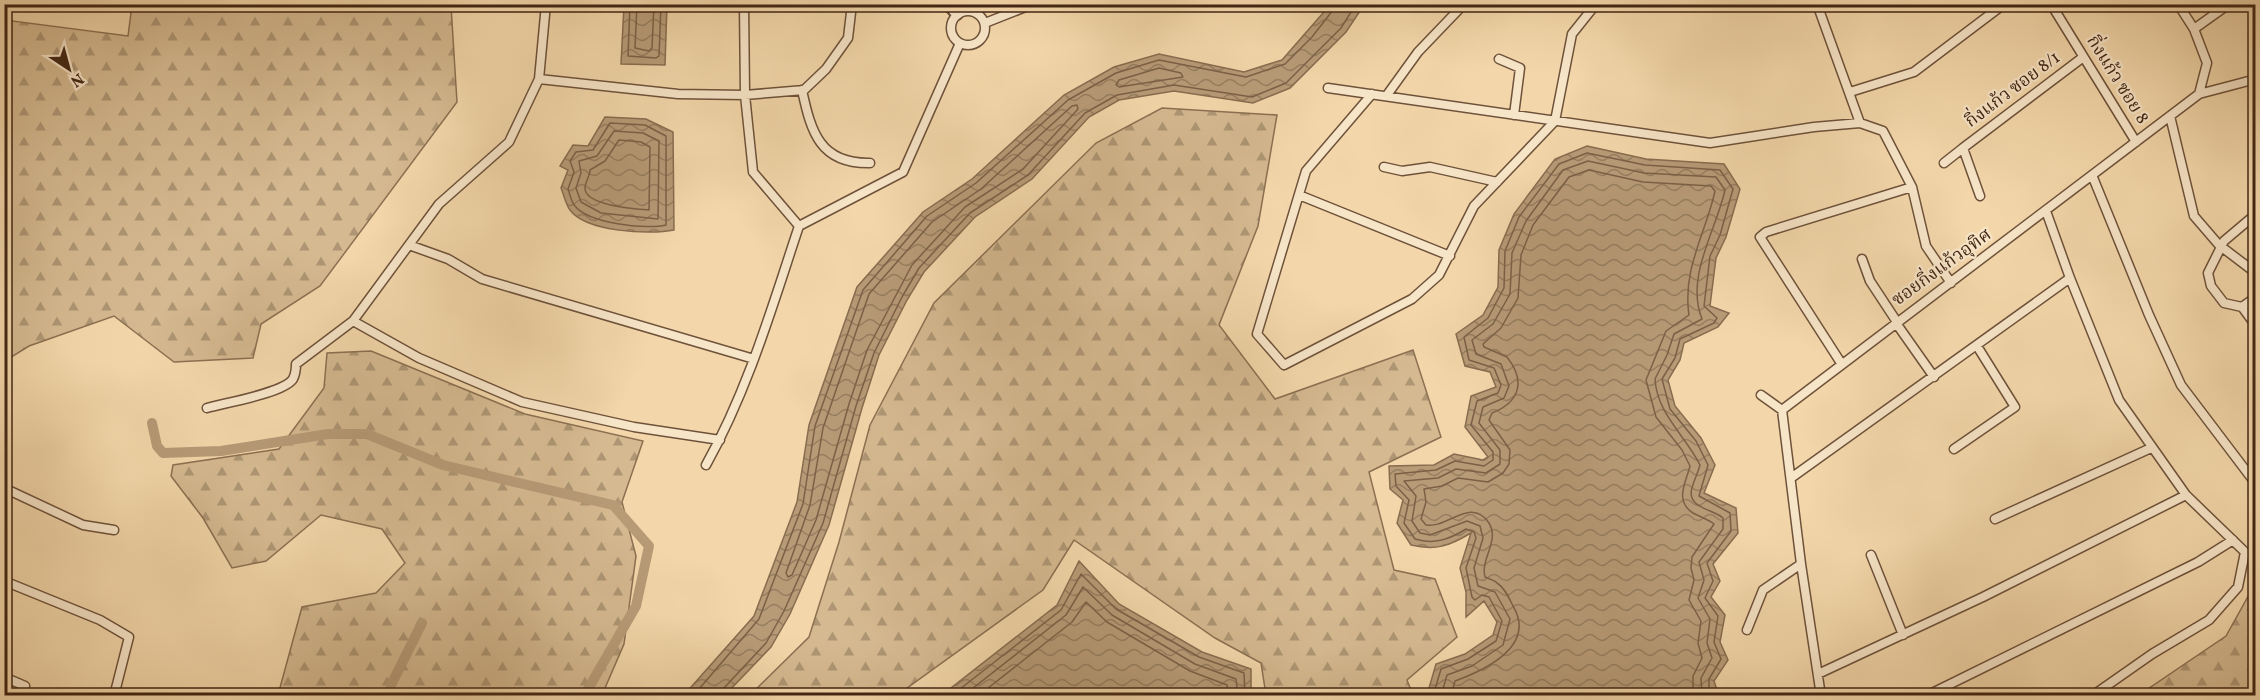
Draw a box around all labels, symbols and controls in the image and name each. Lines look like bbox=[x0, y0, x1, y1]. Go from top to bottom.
street label: กิ่งแก้ว ซอย 8 bbox=[2080, 29, 2156, 129]
north arrow bbox=[39, 39, 99, 99]
street label: กิ่งแก้ว ซอย 8/1 bbox=[1959, 44, 2066, 134]
text: N bbox=[65, 67, 88, 92]
street label: ซอยกิ่งแก้วอุทิศ bbox=[1885, 221, 1997, 313]

